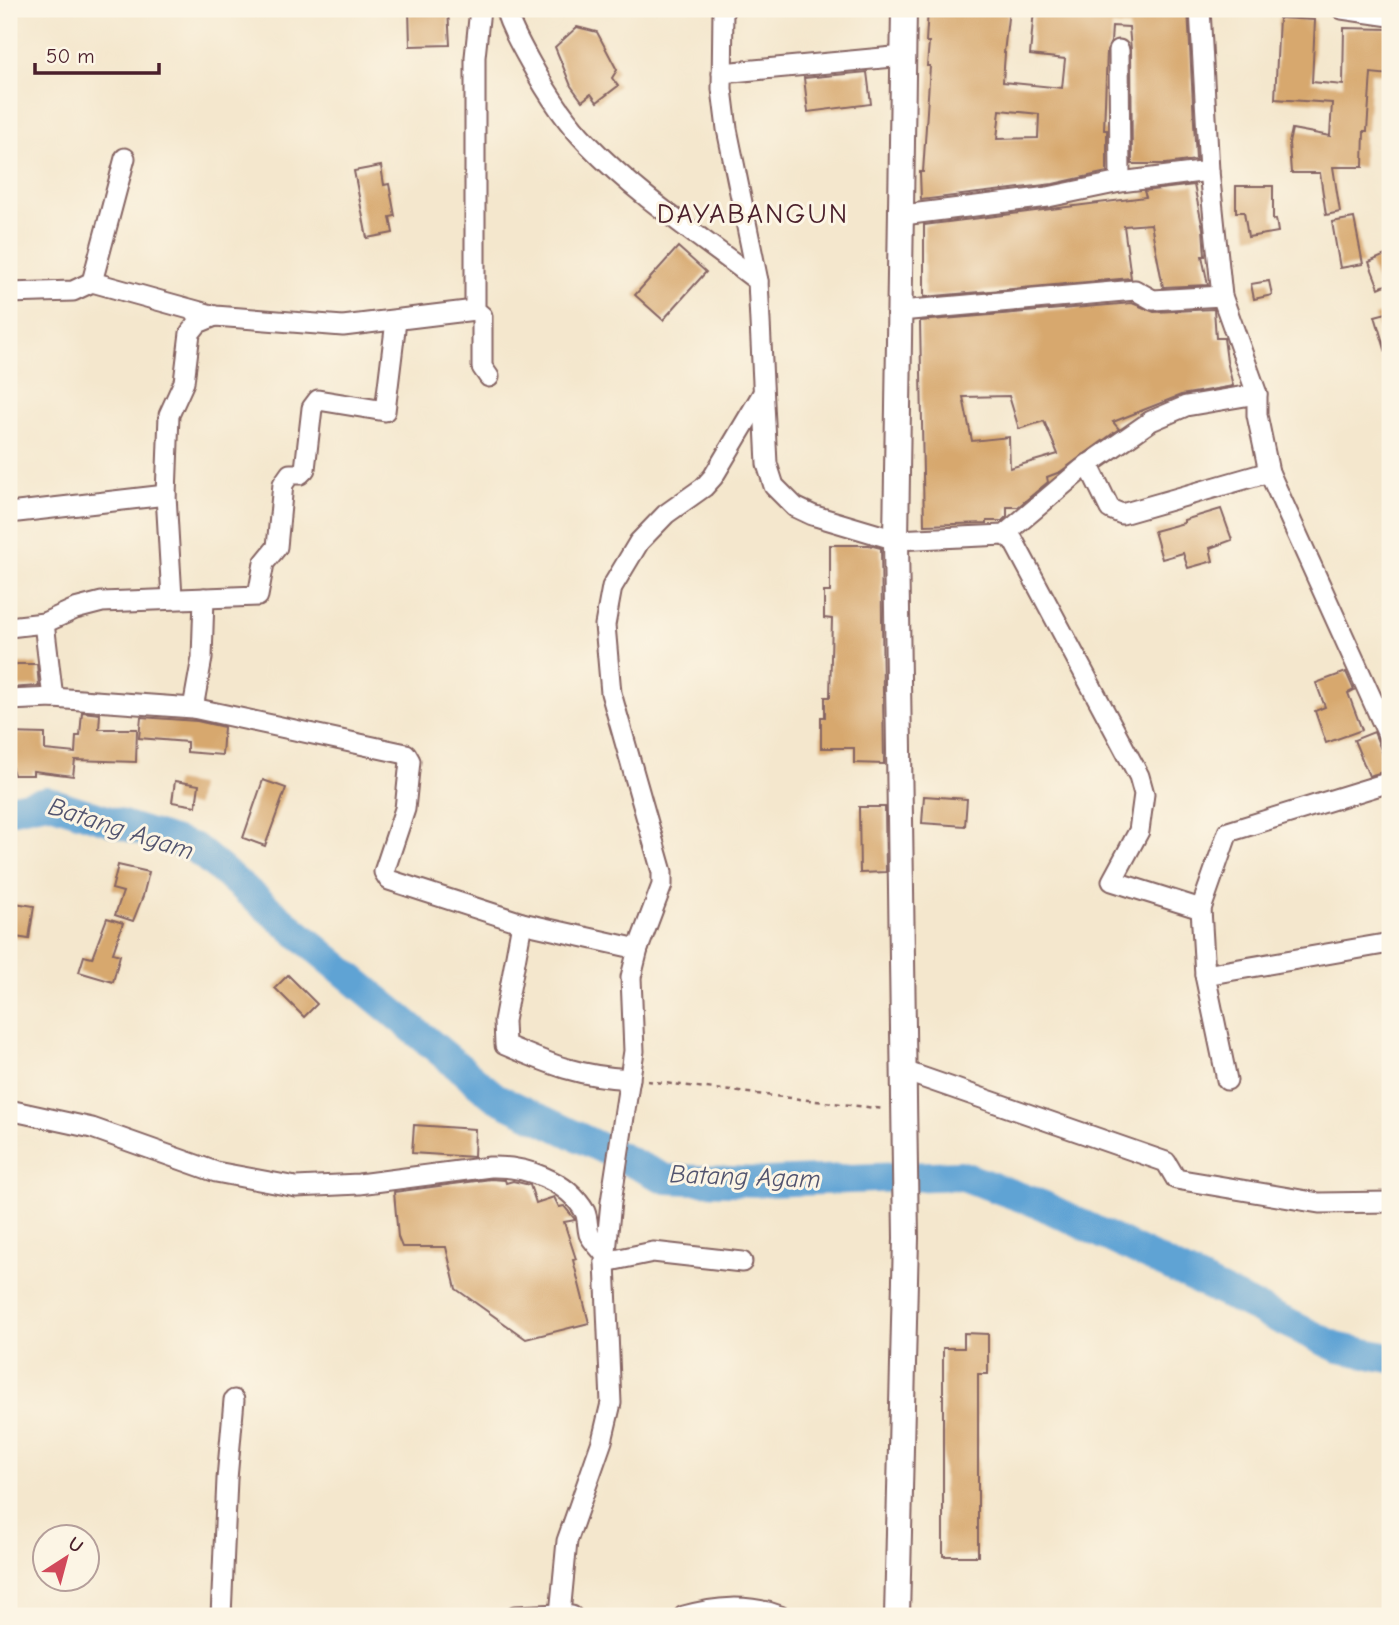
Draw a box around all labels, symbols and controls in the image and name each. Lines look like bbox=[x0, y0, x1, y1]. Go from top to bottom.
scale bar bbox=[35, 32, 159, 76]
text: 50 m bbox=[46, 44, 95, 68]
district label: DAYABANGUN bbox=[657, 198, 849, 230]
water label: Batang Agam bbox=[45, 791, 197, 867]
water label: Batang Agam bbox=[669, 1159, 821, 1195]
north arrow bbox=[32, 1524, 102, 1594]
text: U bbox=[64, 1532, 87, 1558]

